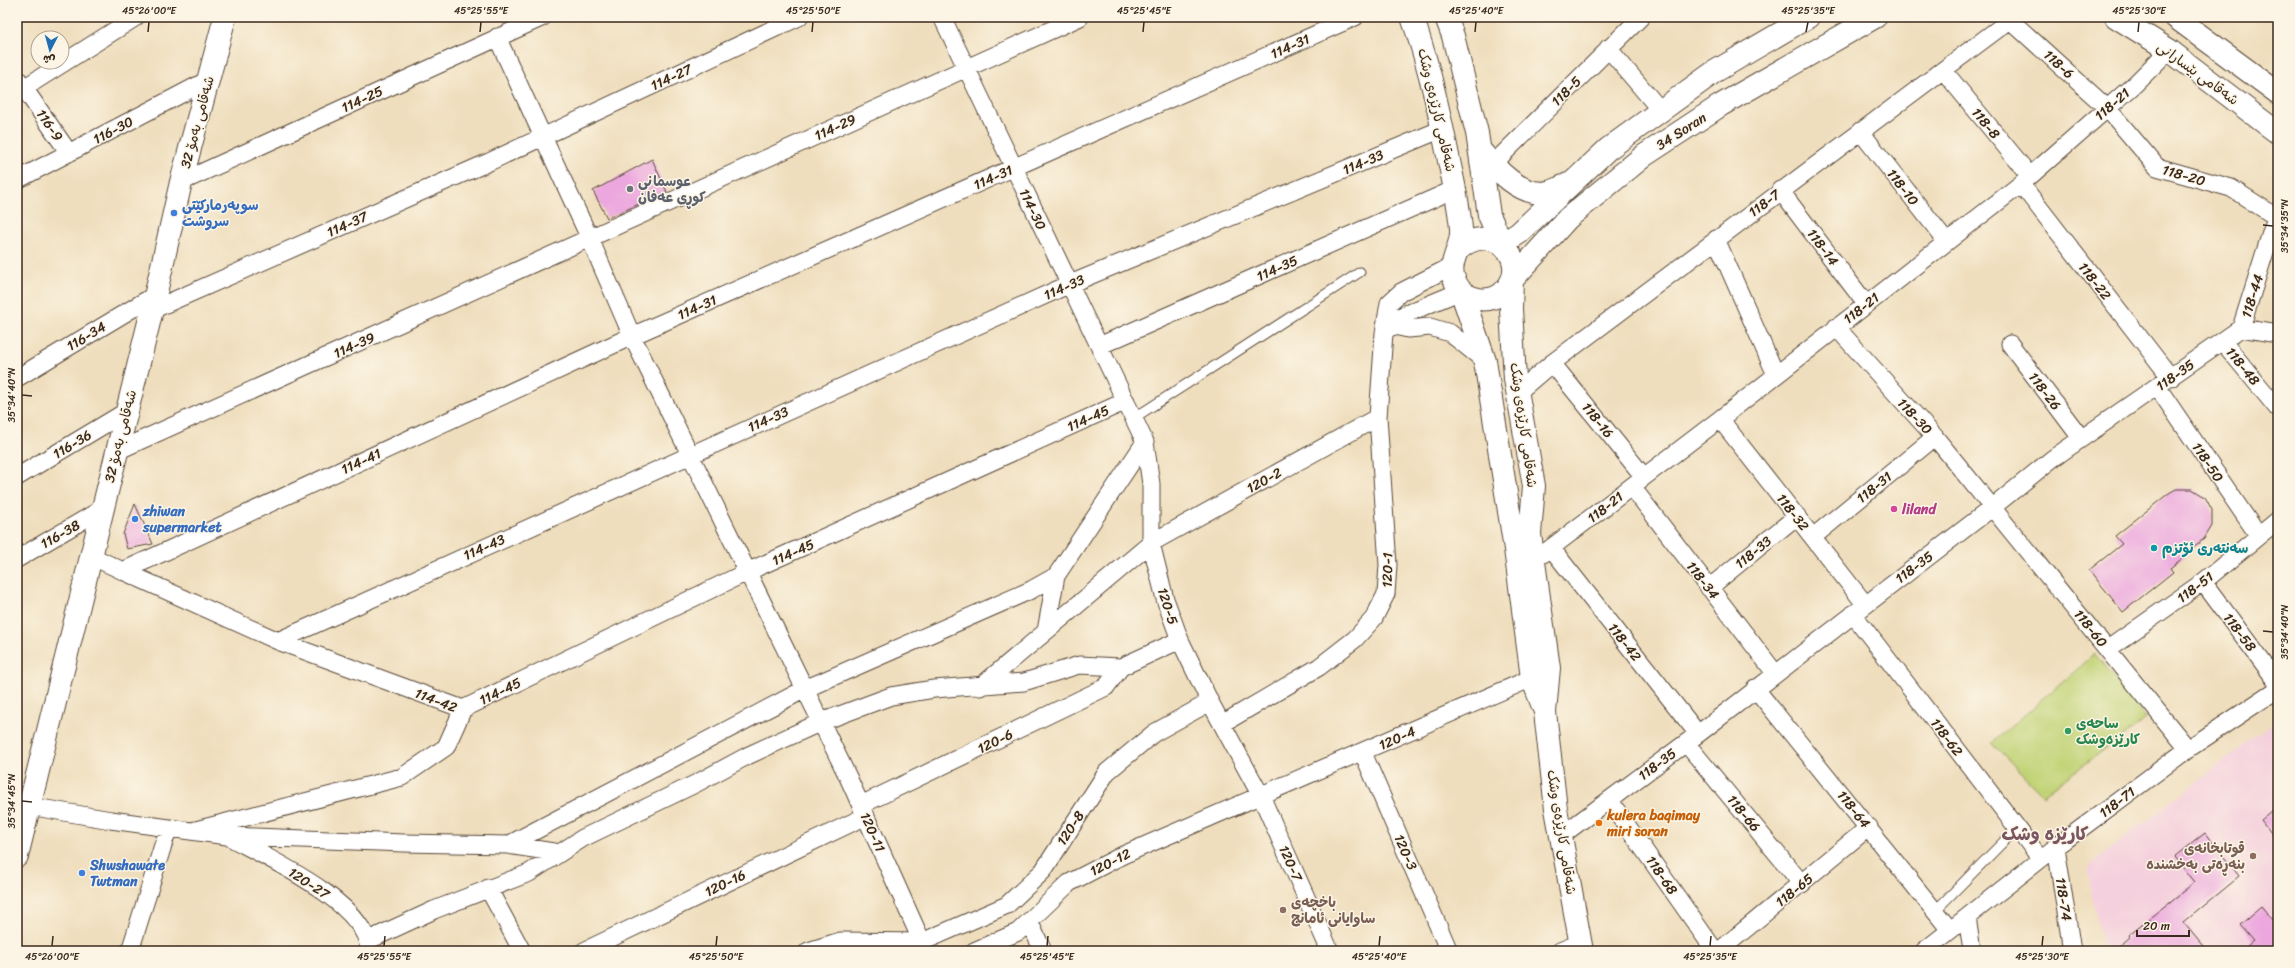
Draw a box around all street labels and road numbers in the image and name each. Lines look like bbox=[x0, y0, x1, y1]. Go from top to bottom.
street label: 114-31 bbox=[1266, 27, 1314, 66]
street label: شەقامی بێسارانی bbox=[2151, 35, 2244, 112]
street label: 118-6 bbox=[2037, 43, 2080, 85]
street label: شەقامی کارێزەی وشک bbox=[1410, 46, 1463, 174]
street label: 114-27 bbox=[646, 57, 697, 98]
street label: 118-5 bbox=[1545, 70, 1588, 113]
street label: شەقامی بەمۆ 32 bbox=[173, 73, 222, 171]
street label: 114-25 bbox=[337, 79, 388, 120]
street label: 118-21 bbox=[2089, 81, 2136, 127]
street label: 118-8 bbox=[1965, 102, 2007, 145]
street label: 116-9 bbox=[29, 104, 70, 147]
street label: 34 Soran bbox=[1651, 105, 1712, 157]
street label: 114-29 bbox=[810, 107, 861, 148]
street label: 116-30 bbox=[88, 109, 138, 152]
street label: 114-33 bbox=[1339, 143, 1388, 182]
street label: 118-20 bbox=[2159, 157, 2209, 194]
street label: 114-31 bbox=[969, 158, 1017, 197]
street label: 118-10 bbox=[1880, 163, 1925, 212]
street label: 118-7 bbox=[1743, 182, 1787, 224]
street label: 114-30 bbox=[1012, 184, 1053, 235]
street label: 114-37 bbox=[322, 204, 373, 245]
street label: 118-14 bbox=[1800, 223, 1845, 272]
street label: 114-35 bbox=[1252, 248, 1303, 289]
street label: 118-22 bbox=[2071, 257, 2118, 306]
street label: 114-33 bbox=[1040, 267, 1089, 308]
street label: 118-44 bbox=[2234, 271, 2271, 321]
street label: 118-21 bbox=[1837, 286, 1885, 331]
street label: 114-31 bbox=[673, 288, 721, 327]
street label: 116-34 bbox=[61, 315, 111, 358]
street label: 114-39 bbox=[329, 325, 380, 366]
street label: 118-48 bbox=[2219, 341, 2267, 392]
street label: 118-35 bbox=[2150, 353, 2201, 398]
street label: شەقامی کارێزەی وشک bbox=[1502, 361, 1545, 489]
street label: 118-26 bbox=[2022, 367, 2068, 416]
street label: شەقامی بەمۆ 32 bbox=[97, 387, 144, 485]
street label: 118-30 bbox=[1891, 392, 1939, 441]
street label: 118-16 bbox=[1575, 397, 1620, 444]
street label: 114-45 bbox=[1063, 398, 1114, 439]
street label: 114-33 bbox=[744, 399, 793, 440]
street label: 116-36 bbox=[48, 423, 97, 466]
street label: 118-50 bbox=[2185, 437, 2230, 488]
street label: 114-41 bbox=[337, 441, 386, 482]
street label: 120-2 bbox=[1242, 460, 1287, 500]
street label: 118-31 bbox=[1851, 465, 1898, 510]
street label: 118-21 bbox=[1581, 485, 1629, 530]
street label: 118-32 bbox=[1770, 488, 1816, 537]
street label: 116-38 bbox=[36, 513, 85, 556]
street label: 114-43 bbox=[459, 527, 510, 568]
street label: 118-33 bbox=[1729, 529, 1778, 575]
street label: 114-45 bbox=[768, 532, 819, 573]
street label: 118-35 bbox=[1890, 544, 1939, 590]
street label: 120-1 bbox=[1375, 552, 1400, 588]
street label: 118-34 bbox=[1679, 556, 1726, 605]
street label: 118-51 bbox=[2171, 565, 2219, 610]
street label: 120-5 bbox=[1150, 584, 1185, 629]
street label: 118-60 bbox=[2067, 603, 2114, 653]
street label: 118-58 bbox=[2216, 607, 2263, 658]
street label: 118-42 bbox=[1601, 617, 1648, 667]
street label: 114-45 bbox=[475, 670, 526, 712]
street label: 114-42 bbox=[411, 681, 461, 720]
street label: 118-62 bbox=[1924, 713, 1970, 762]
street label: 120-4 bbox=[1375, 719, 1420, 758]
street label: 120-6 bbox=[973, 722, 1018, 761]
street label: 118-35 bbox=[1633, 741, 1682, 787]
street label: شەقامی کارێزەی وشک bbox=[1539, 768, 1584, 896]
street label: 118-71 bbox=[2093, 780, 2141, 825]
street label: 118-64 bbox=[1830, 784, 1877, 834]
street label: 118-66 bbox=[1720, 789, 1767, 838]
street label: 120-8 bbox=[1050, 805, 1092, 851]
street label: 120-11 bbox=[853, 808, 892, 856]
street label: 120-3 bbox=[1387, 830, 1425, 875]
street label: 120-12 bbox=[1085, 841, 1135, 883]
street label: 120-7 bbox=[1272, 841, 1310, 886]
street label: 118-68 bbox=[1639, 850, 1685, 901]
street label: 120-27 bbox=[283, 861, 335, 907]
street label: 120-16 bbox=[700, 863, 750, 904]
street label: 118-65 bbox=[1770, 867, 1819, 914]
street label: 118-74 bbox=[2048, 876, 2079, 923]

